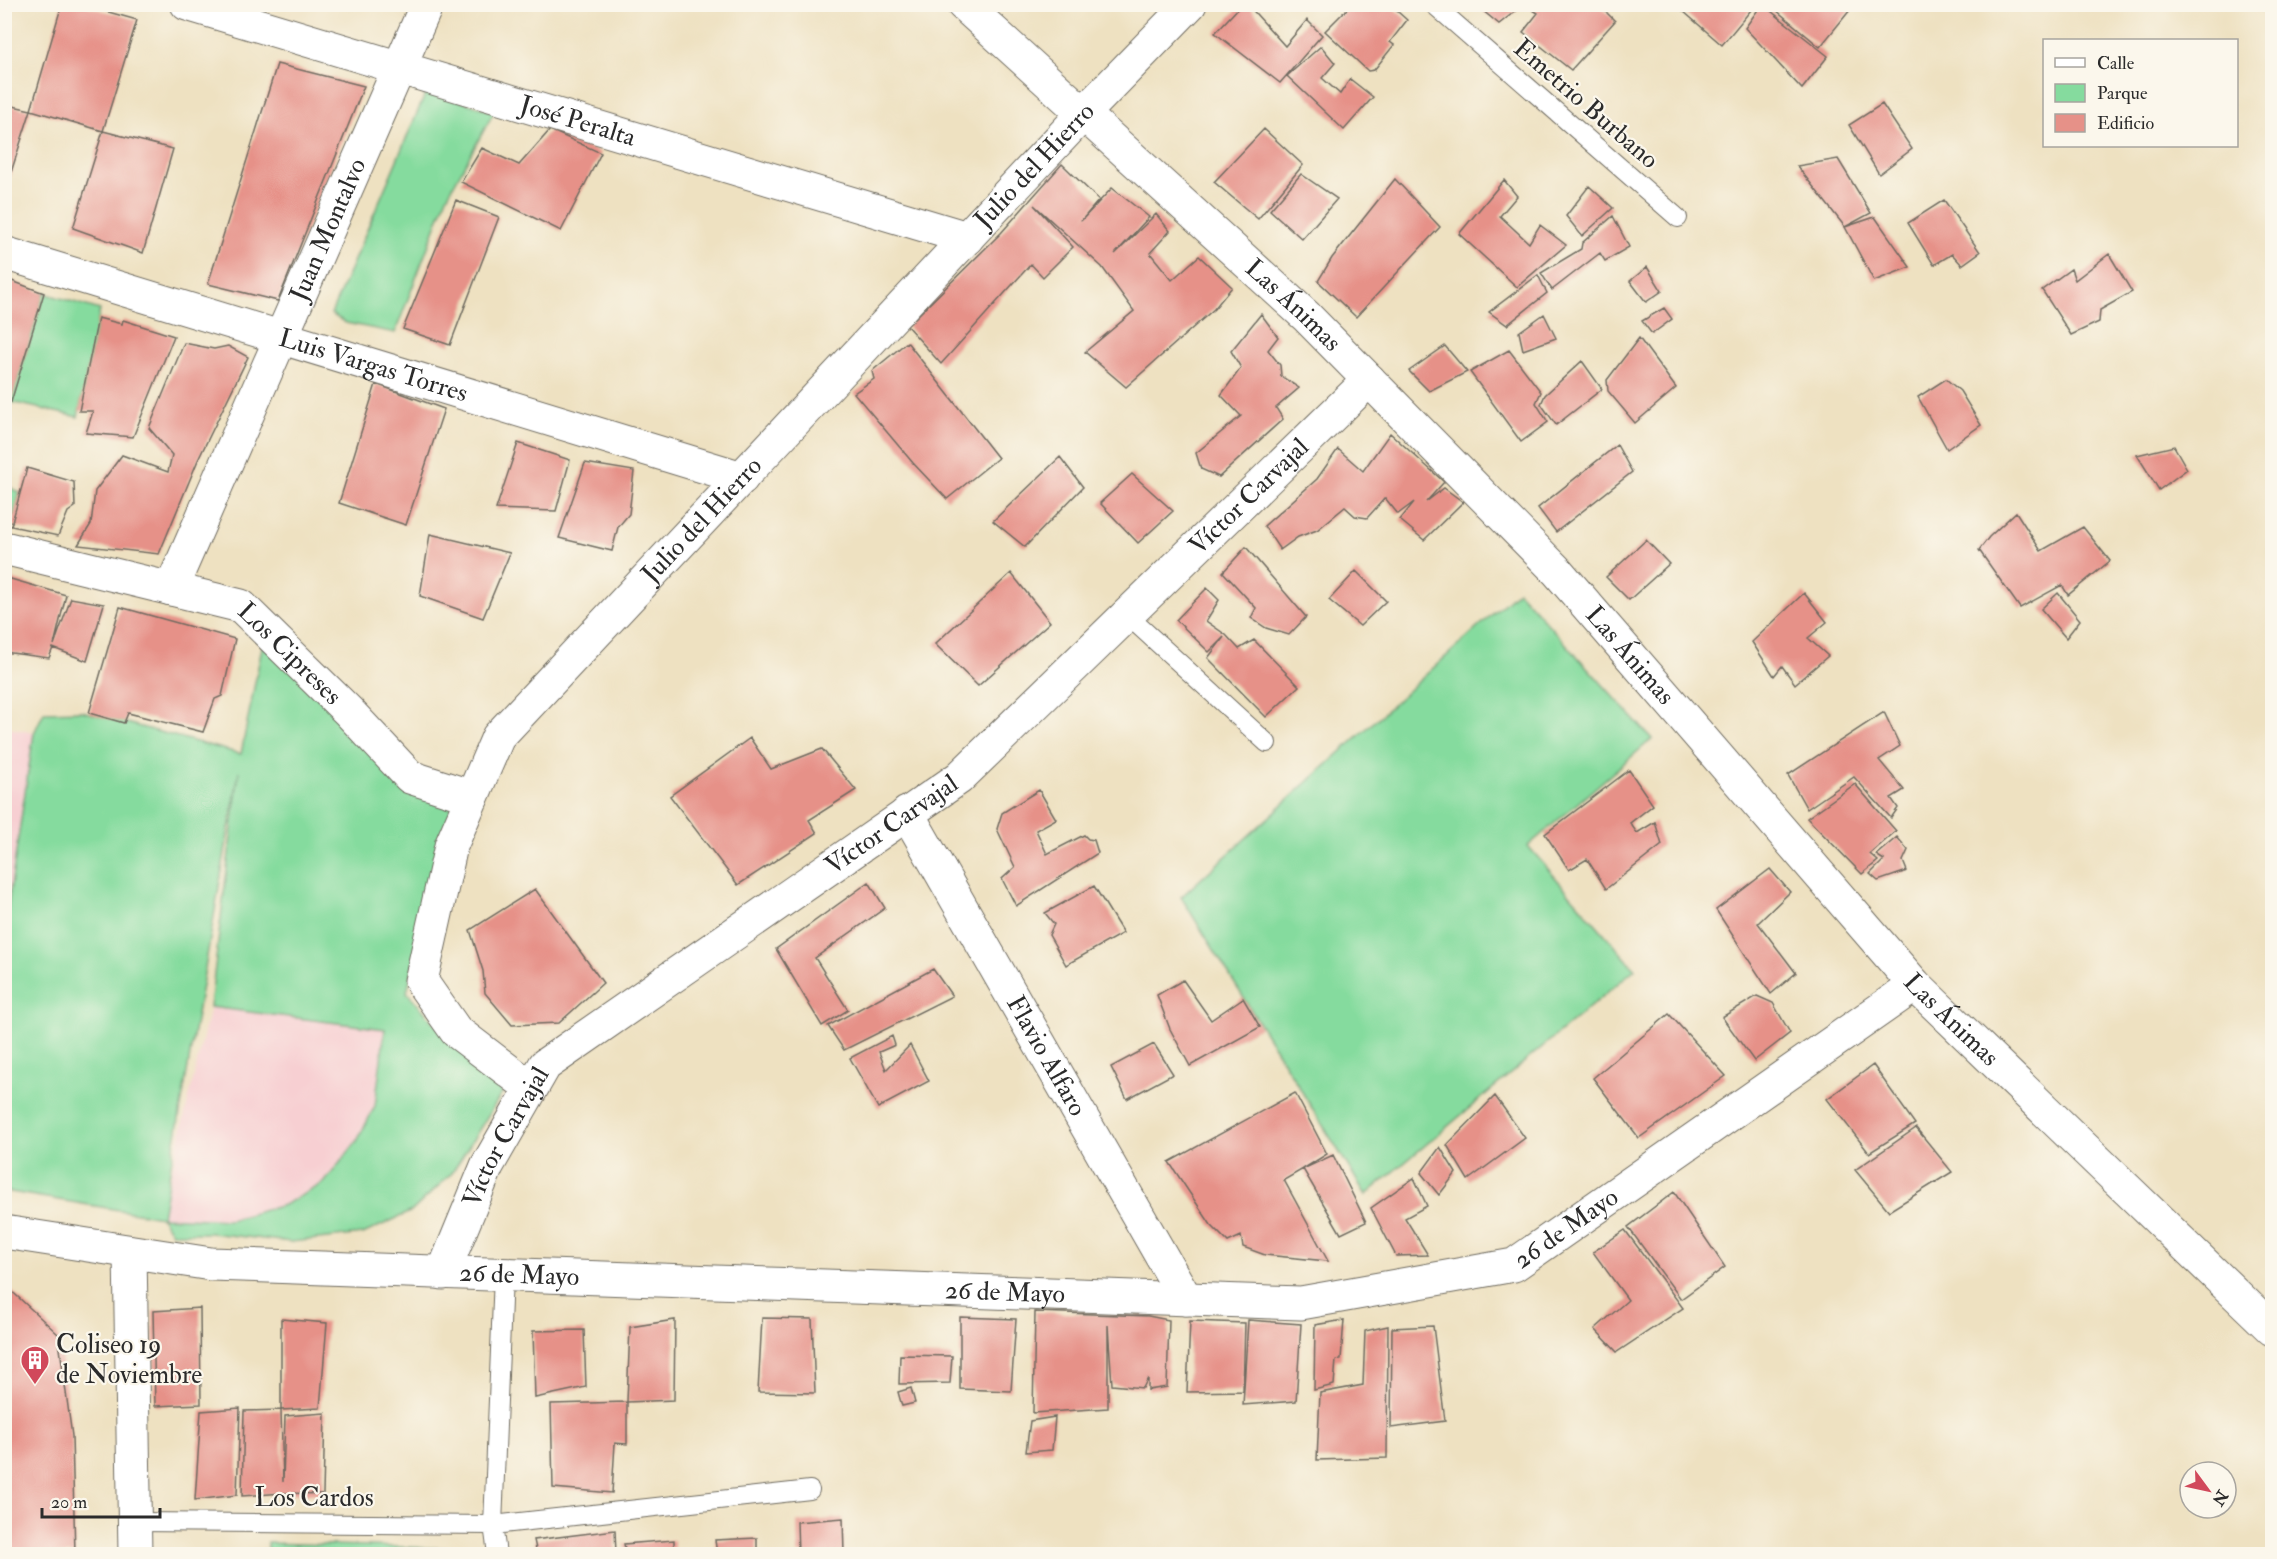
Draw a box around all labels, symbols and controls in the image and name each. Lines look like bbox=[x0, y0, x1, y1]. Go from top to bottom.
street label: Emetrio Burbano bbox=[1507, 32, 1665, 176]
legend bbox=[2043, 39, 2238, 147]
text: Calle bbox=[2097, 52, 2135, 75]
text: Parque bbox=[2097, 82, 2148, 105]
street label: José Peralta bbox=[515, 88, 640, 154]
street label: Julio del Hierro bbox=[967, 96, 1101, 236]
text: Edificio bbox=[2097, 112, 2154, 135]
street label: Juan Montalvo bbox=[282, 153, 373, 307]
street label: Las Ánimas bbox=[1238, 252, 1348, 358]
street label: Luis Vargas Torres bbox=[275, 322, 472, 409]
street label: Víctor Carvajal bbox=[1182, 431, 1316, 562]
street label: Julio del Hierro bbox=[634, 450, 769, 591]
street label: Los Cipreses bbox=[231, 595, 349, 712]
street label: Las Ánimas bbox=[1578, 599, 1682, 711]
street label: Víctor Carvajal bbox=[819, 767, 965, 882]
street label: Las Ánimas bbox=[1896, 967, 2006, 1073]
street label: Flavio Alfaro bbox=[999, 990, 1094, 1122]
street label: Víctor Carvajal bbox=[456, 1061, 557, 1212]
street label: 26 de Mayo bbox=[1508, 1181, 1624, 1276]
street label: 26 de Mayo bbox=[459, 1257, 580, 1293]
street label: 26 de Mayo bbox=[944, 1274, 1066, 1311]
place label: Coliseo 19 de Noviembre bbox=[56, 1329, 202, 1391]
building icon: Coliseo 19 de Noviembre bbox=[19, 1344, 51, 1386]
north arrow bbox=[2178, 1460, 2238, 1520]
scale bar bbox=[42, 1481, 160, 1519]
street label: Los Cardos bbox=[254, 1482, 374, 1514]
text: N bbox=[2207, 1485, 2233, 1510]
text: 20 m bbox=[51, 1491, 87, 1514]

